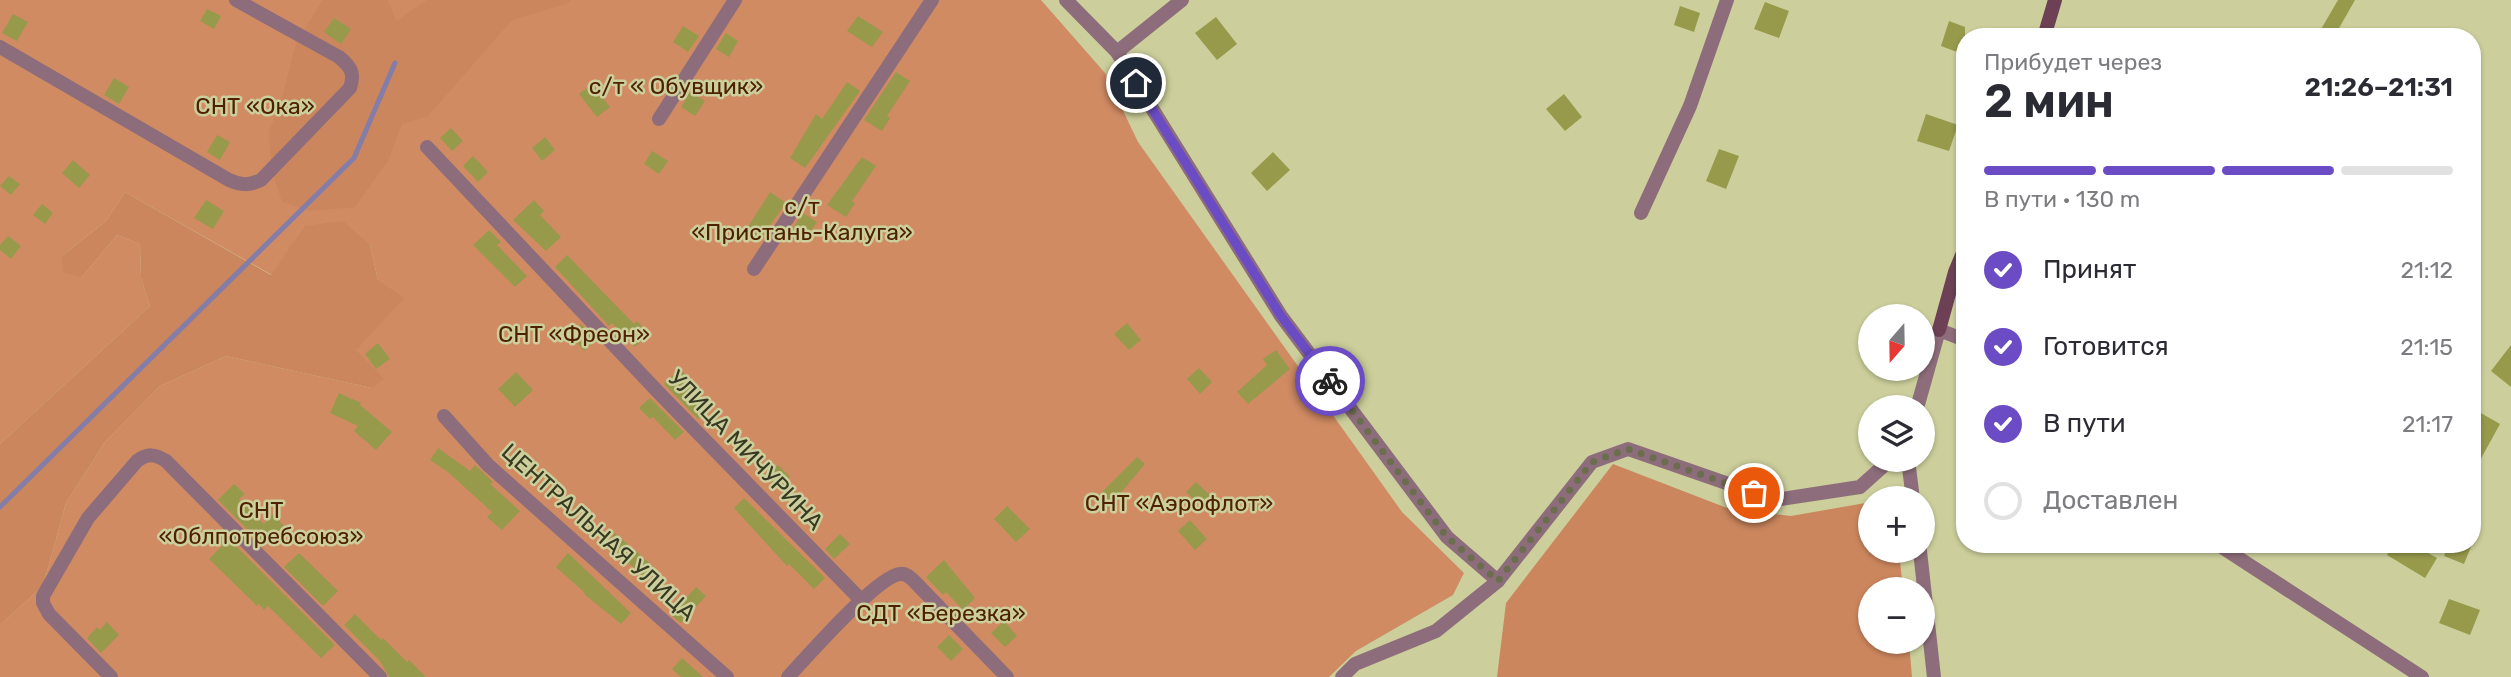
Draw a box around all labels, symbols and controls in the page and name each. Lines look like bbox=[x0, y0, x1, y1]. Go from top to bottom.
text: Прибудет через bbox=[1984, 48, 2162, 76]
pin bbox=[1106, 53, 1166, 113]
icon: home bbox=[1117, 64, 1155, 102]
park label: с/т « Обувщик» bbox=[589, 72, 763, 100]
text: 21:26–21:31 bbox=[2305, 72, 2453, 103]
text: 2 мин bbox=[1984, 74, 2114, 129]
park label: СНТ «Ока» bbox=[195, 92, 315, 120]
text: В пути · 130 m bbox=[1984, 185, 2140, 213]
park label: с/т «Пристань-Калуга» bbox=[691, 192, 913, 246]
icon: check bbox=[1984, 251, 2022, 289]
text: Принят bbox=[2043, 254, 2136, 285]
text: 21:12 bbox=[2400, 256, 2453, 284]
north arrow bbox=[1858, 304, 1936, 382]
map controls bbox=[1858, 304, 1935, 654]
park label: СНТ «Фреон» bbox=[498, 320, 650, 348]
icon: check bbox=[1984, 328, 2022, 366]
text: Готовится bbox=[2043, 331, 2169, 362]
text: 21:15 bbox=[2400, 333, 2453, 361]
courier bbox=[1295, 346, 1365, 416]
icon: bike bbox=[1311, 362, 1349, 400]
street label: УЛИЦА МИЧУРИНА bbox=[662, 364, 830, 536]
button: layers bbox=[1858, 395, 1935, 472]
icon: check bbox=[1984, 405, 2022, 443]
text: В пути bbox=[2043, 408, 2126, 439]
text: 21:17 bbox=[2402, 410, 2453, 438]
street label: ЦЕНТРАЛЬНАЯ УЛИЦА bbox=[496, 437, 702, 627]
pin bbox=[1724, 463, 1784, 523]
icon: bag bbox=[1735, 474, 1773, 512]
text: Доставлен bbox=[2043, 485, 2178, 516]
button: + bbox=[1858, 486, 1935, 563]
park label: СНТ «Аэрофлот» bbox=[1085, 489, 1273, 517]
park label: СНТ «Облпотребсоюз» bbox=[159, 496, 363, 550]
button: − bbox=[1858, 577, 1935, 654]
park label: СДТ «Березка» bbox=[856, 599, 1026, 627]

